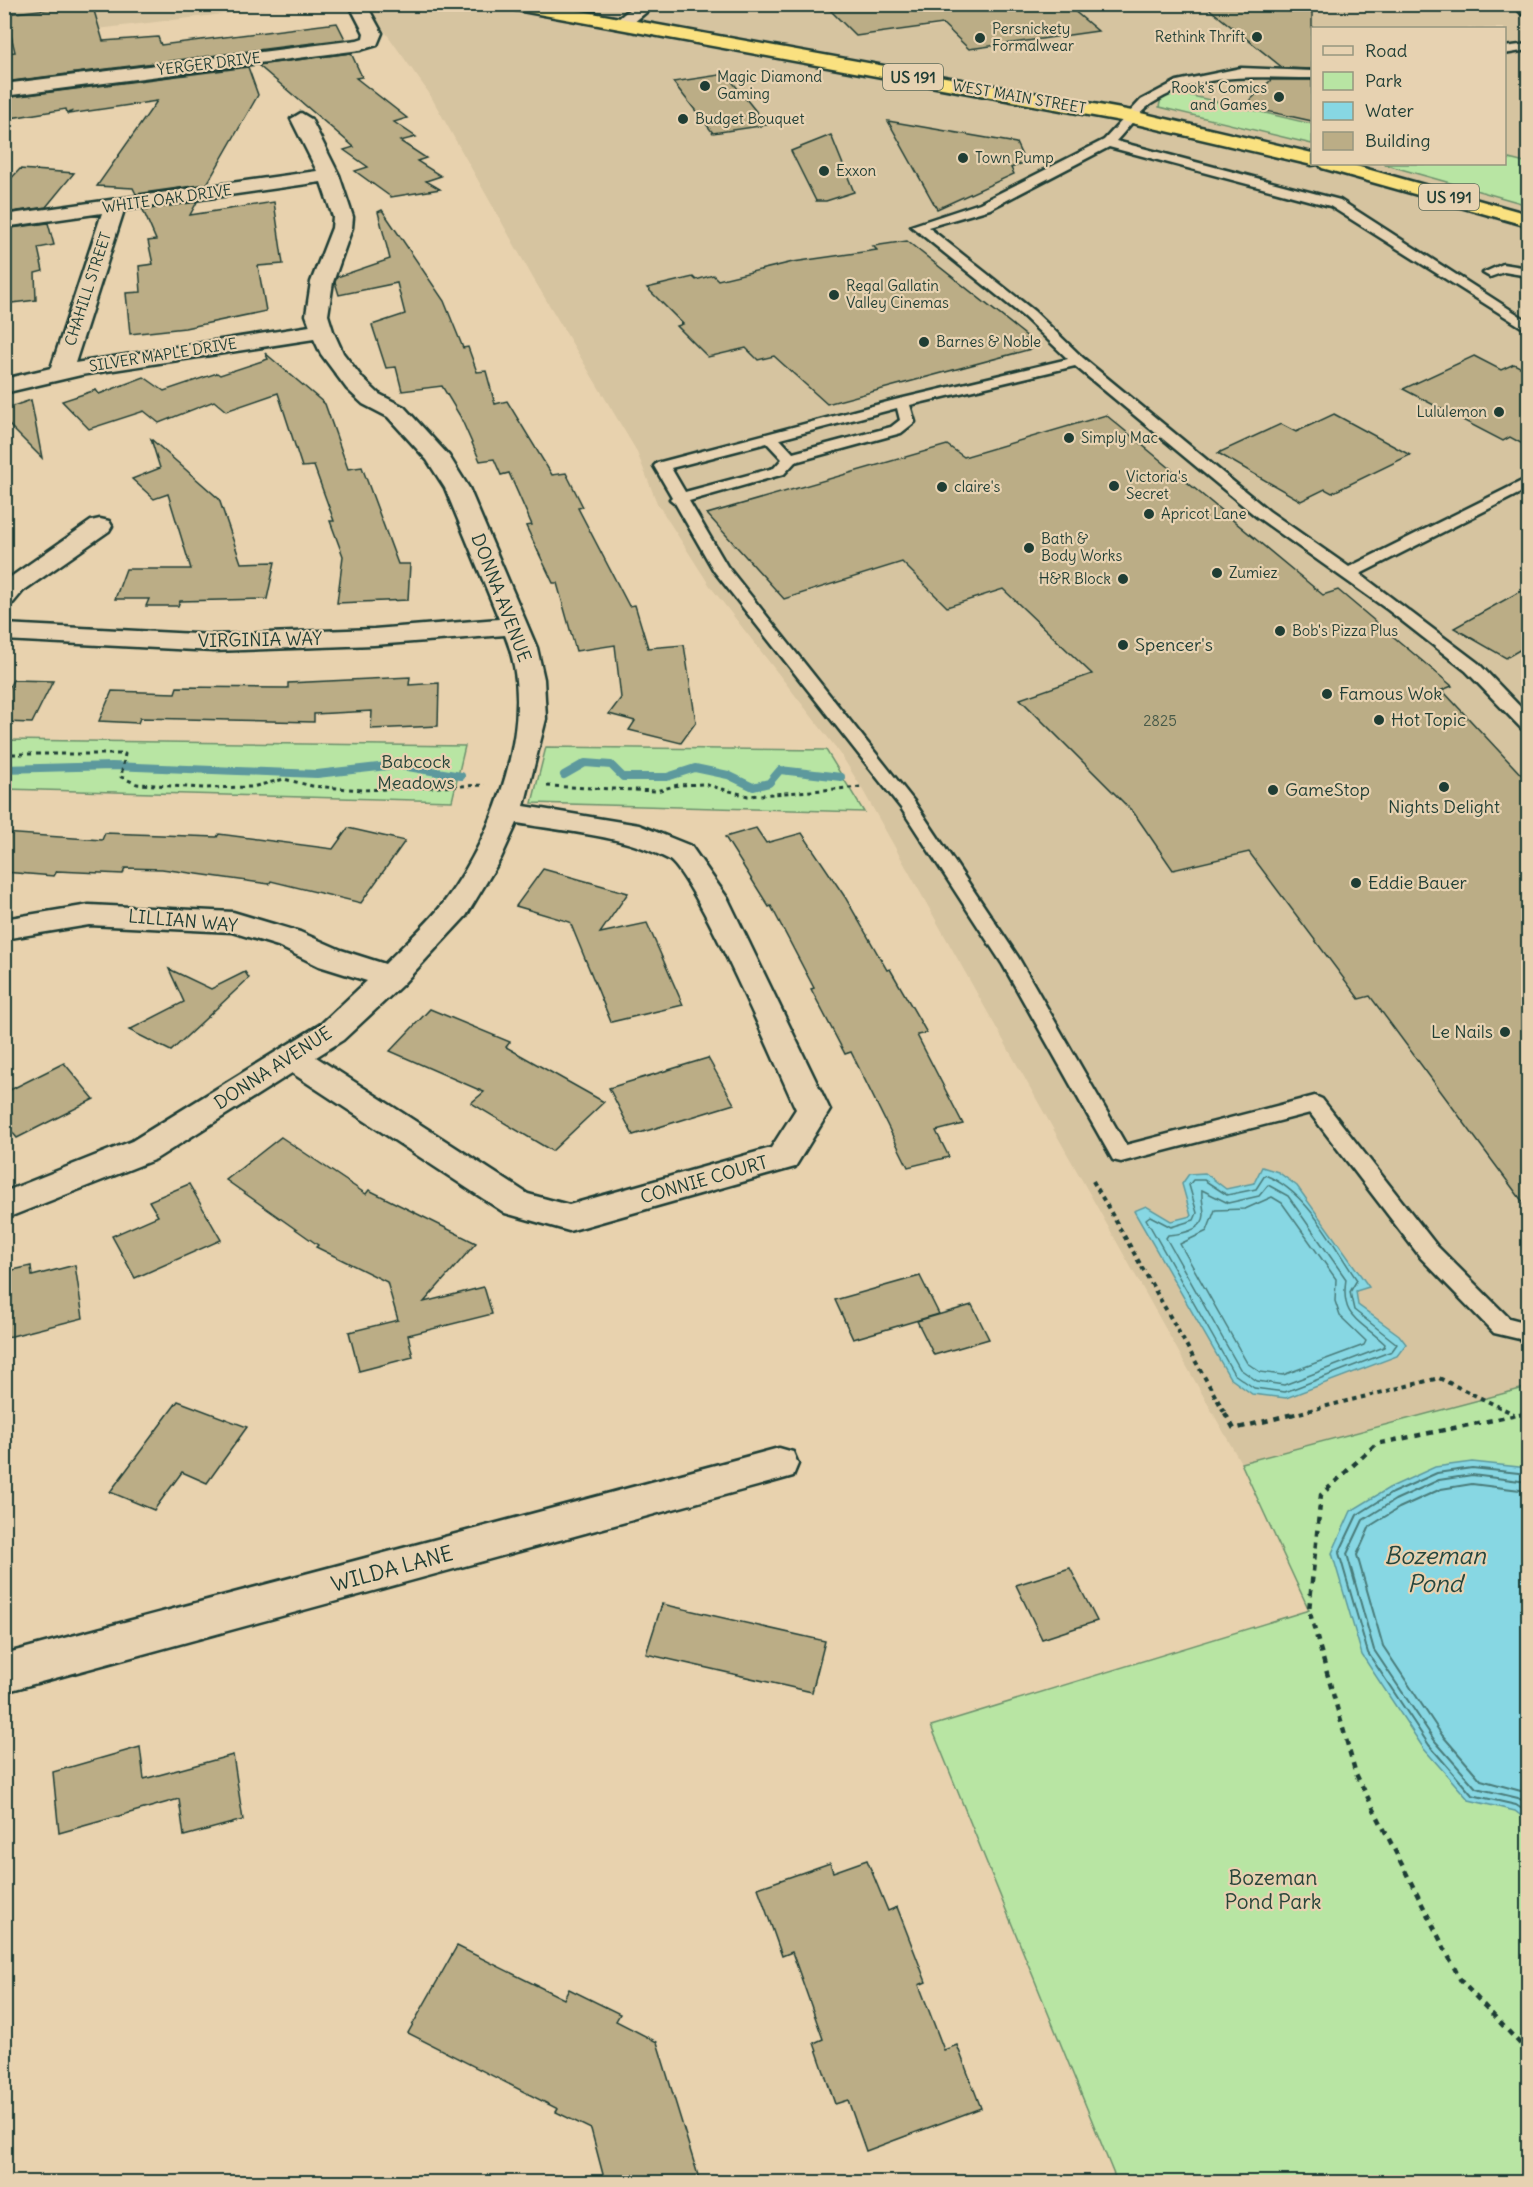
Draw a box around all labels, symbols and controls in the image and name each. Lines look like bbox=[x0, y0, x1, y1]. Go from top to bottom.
place label: Persnickety Formalwear bbox=[992, 19, 1074, 55]
place label: Rethink Thrift bbox=[1155, 27, 1245, 46]
legend bbox=[1311, 27, 1506, 165]
marker: Rethink Thrift bbox=[1250, 30, 1264, 44]
marker: Persnickety Formalwear bbox=[973, 31, 987, 45]
text: Road bbox=[1365, 39, 1408, 62]
street label: YERGER DRIVE bbox=[156, 48, 262, 79]
road number: US 191 bbox=[883, 64, 943, 90]
place label: Magic Diamond Gaming bbox=[717, 67, 822, 103]
text: Park bbox=[1365, 69, 1402, 92]
street label: WEST MAIN STREET bbox=[951, 75, 1088, 118]
place label: Rook's Comics and Games bbox=[1171, 78, 1267, 114]
marker: Magic Diamond Gaming bbox=[698, 79, 712, 93]
marker: Rook's Comics and Games bbox=[1272, 90, 1286, 104]
text: Water bbox=[1365, 99, 1415, 122]
place label: Budget Bouquet bbox=[695, 109, 805, 128]
marker: Budget Bouquet bbox=[676, 112, 690, 126]
text: Building bbox=[1365, 129, 1430, 152]
place label: Town Pump bbox=[975, 148, 1054, 167]
marker: Town Pump bbox=[956, 151, 970, 165]
place label: Exxon bbox=[836, 161, 877, 180]
marker: Exxon bbox=[817, 164, 831, 178]
street label: WHITE OAK DRIVE bbox=[101, 180, 233, 217]
road number: US 191 bbox=[1419, 184, 1479, 210]
street label: CHAHILL STREET bbox=[60, 229, 115, 348]
place label: Regal Gallatin Valley Cinemas bbox=[846, 276, 949, 312]
marker: Regal Gallatin Valley Cinemas bbox=[827, 288, 841, 302]
place label: Barnes & Noble bbox=[936, 332, 1041, 351]
street label: SILVER MAPLE DRIVE bbox=[88, 333, 238, 376]
marker: Barnes & Noble bbox=[917, 335, 931, 349]
place label: Lululemon bbox=[1416, 402, 1487, 421]
marker: Lululemon bbox=[1492, 405, 1506, 419]
place label: Simply Mac bbox=[1081, 428, 1158, 447]
marker: Simply Mac bbox=[1062, 431, 1076, 445]
place label: Victoria's Secret bbox=[1126, 467, 1188, 503]
place label: claire's bbox=[954, 477, 1001, 496]
marker: Victoria's Secret bbox=[1107, 479, 1121, 493]
marker: claire's bbox=[935, 480, 949, 494]
place label: Apricot Lane bbox=[1161, 504, 1247, 523]
marker: Apricot Lane bbox=[1142, 507, 1156, 521]
place label: Bath & Body Works bbox=[1041, 529, 1122, 565]
street label: DONNA AVENUE bbox=[466, 530, 536, 665]
marker: Bath & Body Works bbox=[1022, 541, 1036, 555]
place label: Zumiez bbox=[1229, 563, 1278, 582]
marker: Zumiez bbox=[1210, 566, 1224, 580]
place label: H&R Block bbox=[1039, 569, 1111, 588]
marker: H&R Block bbox=[1116, 572, 1130, 586]
place label: Bob's Pizza Plus bbox=[1292, 621, 1398, 640]
marker: Bob's Pizza Plus bbox=[1273, 624, 1287, 638]
street label: VIRGINIA WAY bbox=[198, 627, 322, 652]
place label: Spencer's bbox=[1135, 633, 1213, 656]
marker: Spencer's bbox=[1116, 638, 1130, 652]
place label: Famous Wok bbox=[1339, 682, 1443, 705]
marker: Famous Wok bbox=[1320, 687, 1334, 701]
place label: Hot Topic bbox=[1391, 708, 1466, 731]
house number: 2825 bbox=[1143, 711, 1177, 730]
marker: Hot Topic bbox=[1372, 713, 1386, 727]
park label: Babcock Meadows bbox=[377, 750, 455, 794]
place label: GameStop bbox=[1285, 778, 1370, 801]
marker: Nights Delight bbox=[1437, 780, 1451, 794]
marker: GameStop bbox=[1266, 783, 1280, 797]
place label: Nights Delight bbox=[1388, 795, 1500, 818]
place label: Eddie Bauer bbox=[1368, 871, 1468, 894]
marker: Eddie Bauer bbox=[1349, 876, 1363, 890]
street label: LILLIAN WAY bbox=[127, 904, 239, 937]
place label: Le Nails bbox=[1431, 1020, 1493, 1043]
street label: DONNA AVENUE bbox=[210, 1021, 336, 1114]
marker: Le Nails bbox=[1498, 1025, 1512, 1039]
street label: CONNIE COURT bbox=[638, 1150, 770, 1209]
street label: WILDA LANE bbox=[328, 1539, 456, 1598]
water label: Bozeman Pond bbox=[1384, 1540, 1487, 1598]
park label: Bozeman Pond Park bbox=[1225, 1864, 1321, 1915]

